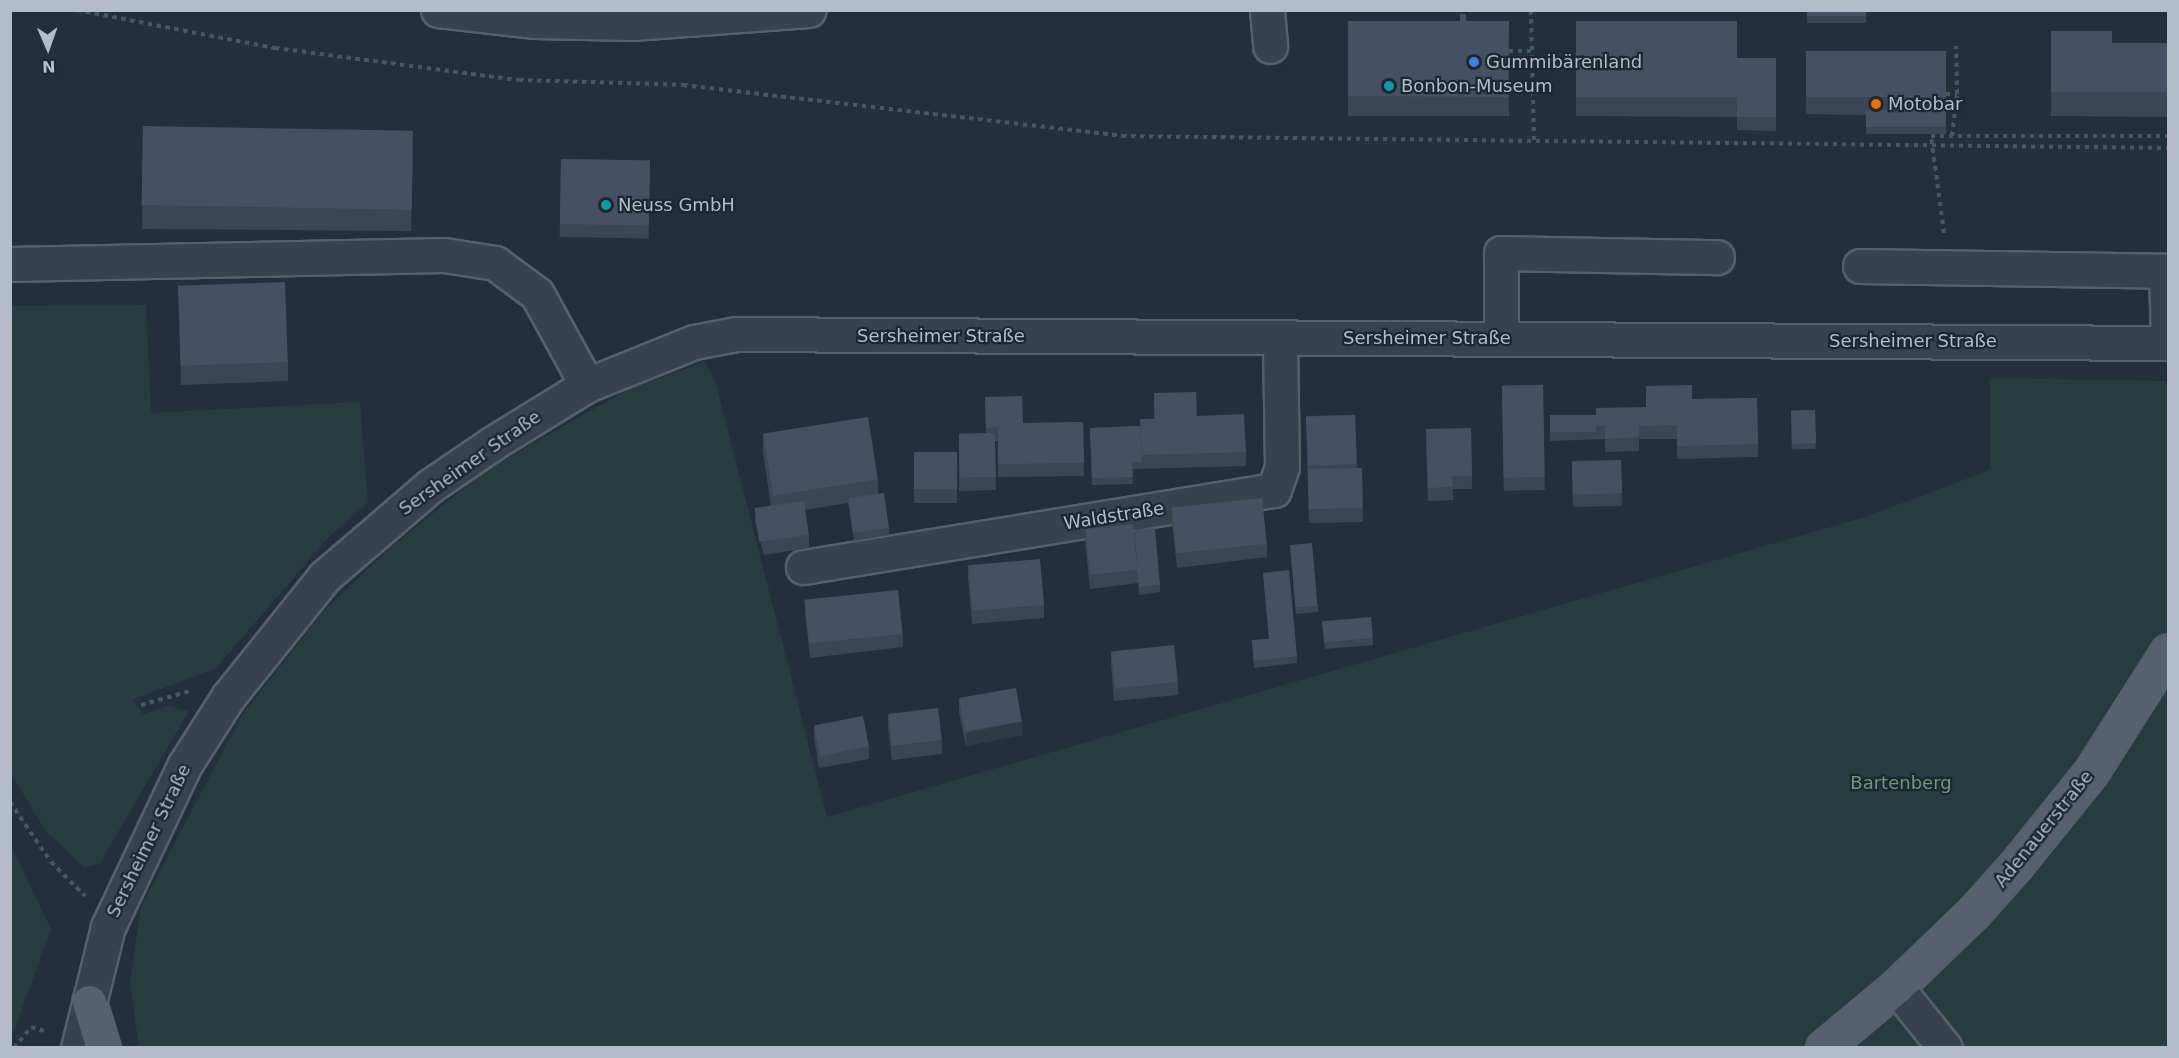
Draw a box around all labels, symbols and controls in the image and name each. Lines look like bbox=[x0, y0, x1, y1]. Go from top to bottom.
north arrow bbox=[18, 18, 78, 78]
place label: Gummibärenland bbox=[1486, 51, 1642, 73]
marker: Gummibärenland bbox=[1467, 55, 1481, 69]
text: N bbox=[42, 57, 56, 76]
place label: Bonbon-Museum bbox=[1401, 75, 1552, 97]
marker: Bonbon-Museum bbox=[1382, 79, 1396, 93]
place label: Motobar bbox=[1888, 93, 1962, 115]
marker: Motobar bbox=[1869, 97, 1883, 111]
place label: Neuss GmbH bbox=[618, 194, 735, 216]
marker: Neuss GmbH bbox=[599, 198, 613, 212]
street label: Sersheimer Straße bbox=[857, 325, 1025, 347]
street label: Sersheimer Straße bbox=[1343, 327, 1511, 349]
street label: Sersheimer Straße bbox=[1829, 330, 1997, 352]
street label: Sersheimer Straße bbox=[395, 406, 545, 520]
street label: Waldstraße bbox=[1062, 497, 1166, 535]
street label: Sersheimer Straße bbox=[103, 761, 195, 921]
street label: Adenauerstraße bbox=[1990, 766, 2098, 892]
park label: Bartenberg bbox=[1850, 772, 1952, 794]

